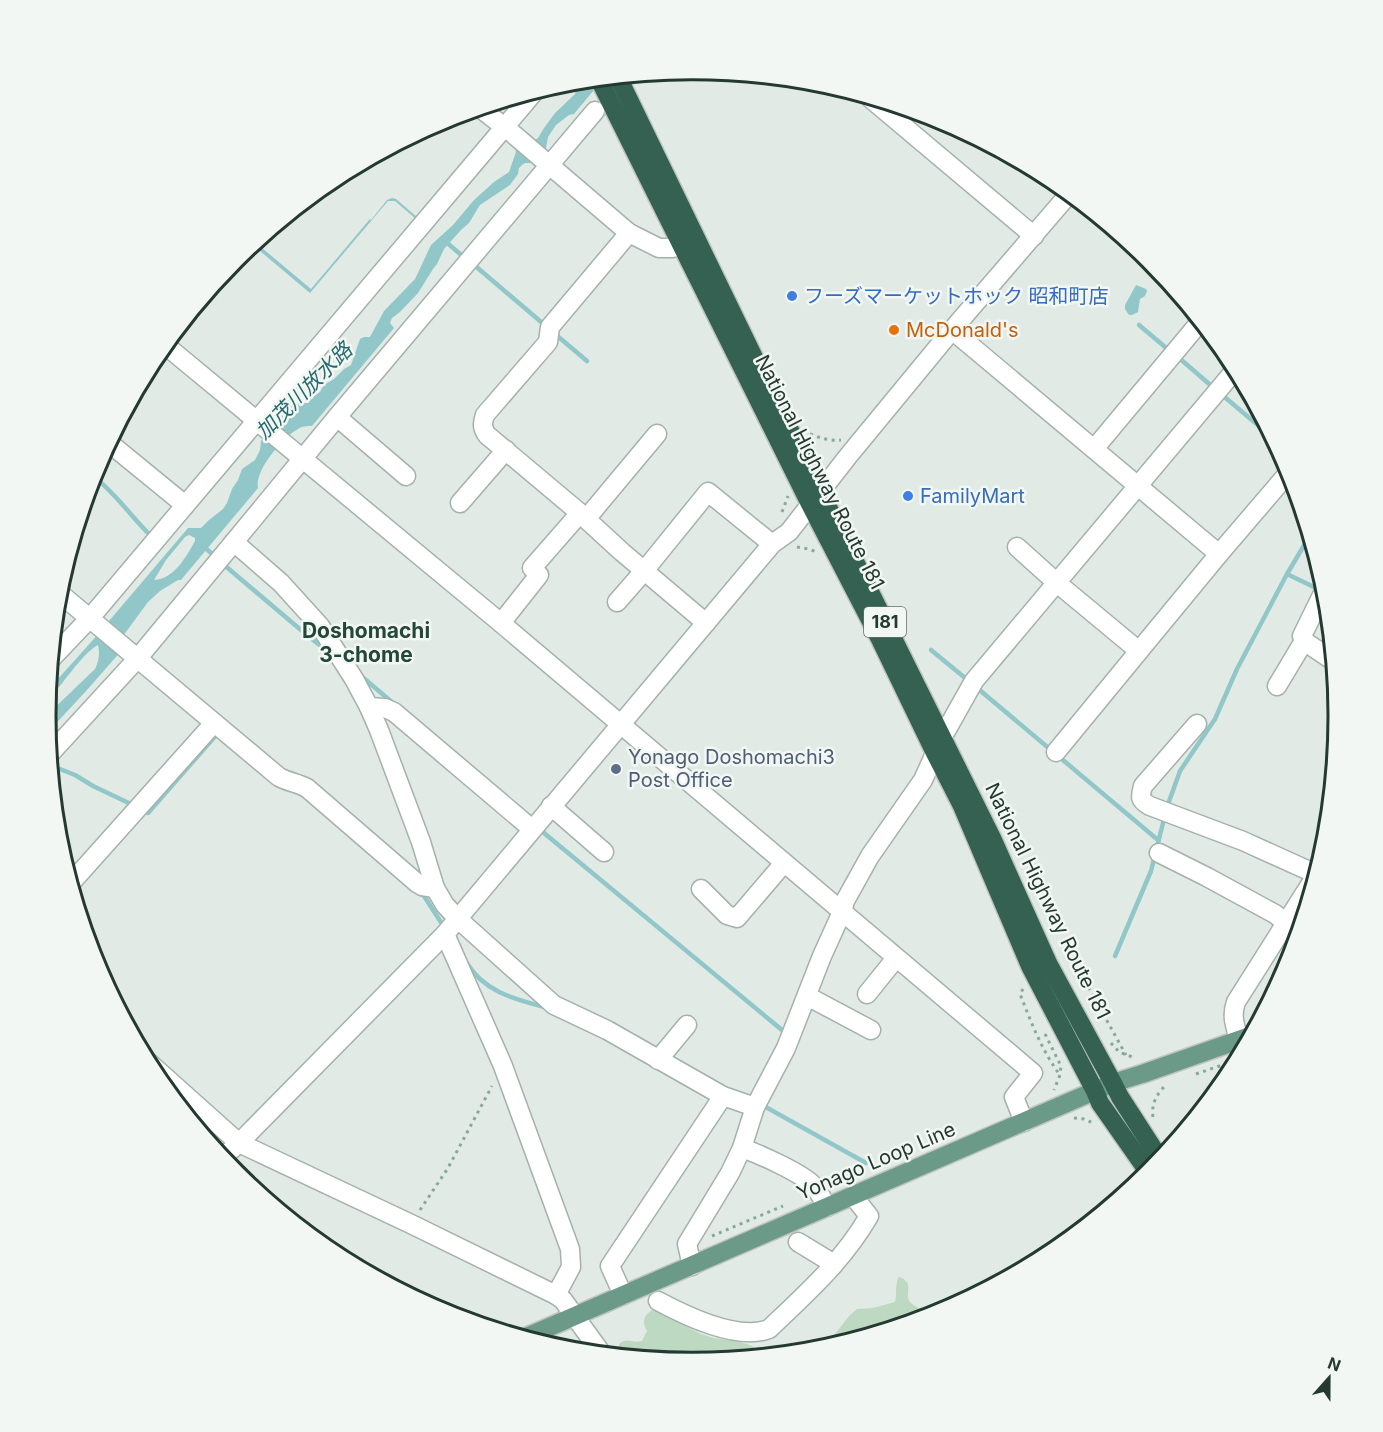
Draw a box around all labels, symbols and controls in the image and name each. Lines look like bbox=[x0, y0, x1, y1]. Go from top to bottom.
place label: フーズマーケットホック 昭和町店 bbox=[804, 284, 1109, 308]
marker: フーズマーケットホック 昭和町店 bbox=[785, 289, 799, 303]
place label: McDonald's bbox=[906, 318, 1019, 342]
marker: McDonald's bbox=[887, 323, 901, 337]
water label: 加茂川放水路 bbox=[250, 336, 358, 444]
street label: National Highway Route 181 bbox=[750, 351, 890, 593]
place label: FamilyMart bbox=[920, 484, 1025, 508]
marker: FamilyMart bbox=[901, 489, 915, 503]
road number: 181 bbox=[864, 607, 906, 637]
district label: Doshomachi 3-chome bbox=[302, 618, 430, 667]
place label: Yonago Doshomachi3 Post Office bbox=[628, 745, 835, 792]
marker: Yonago Doshomachi3 Post Office bbox=[609, 762, 623, 776]
street label: National Highway Route 181 bbox=[980, 779, 1116, 1023]
street label: Yonago Loop Line bbox=[793, 1117, 959, 1205]
north arrow bbox=[1299, 1348, 1359, 1408]
text: N bbox=[1325, 1352, 1344, 1376]

